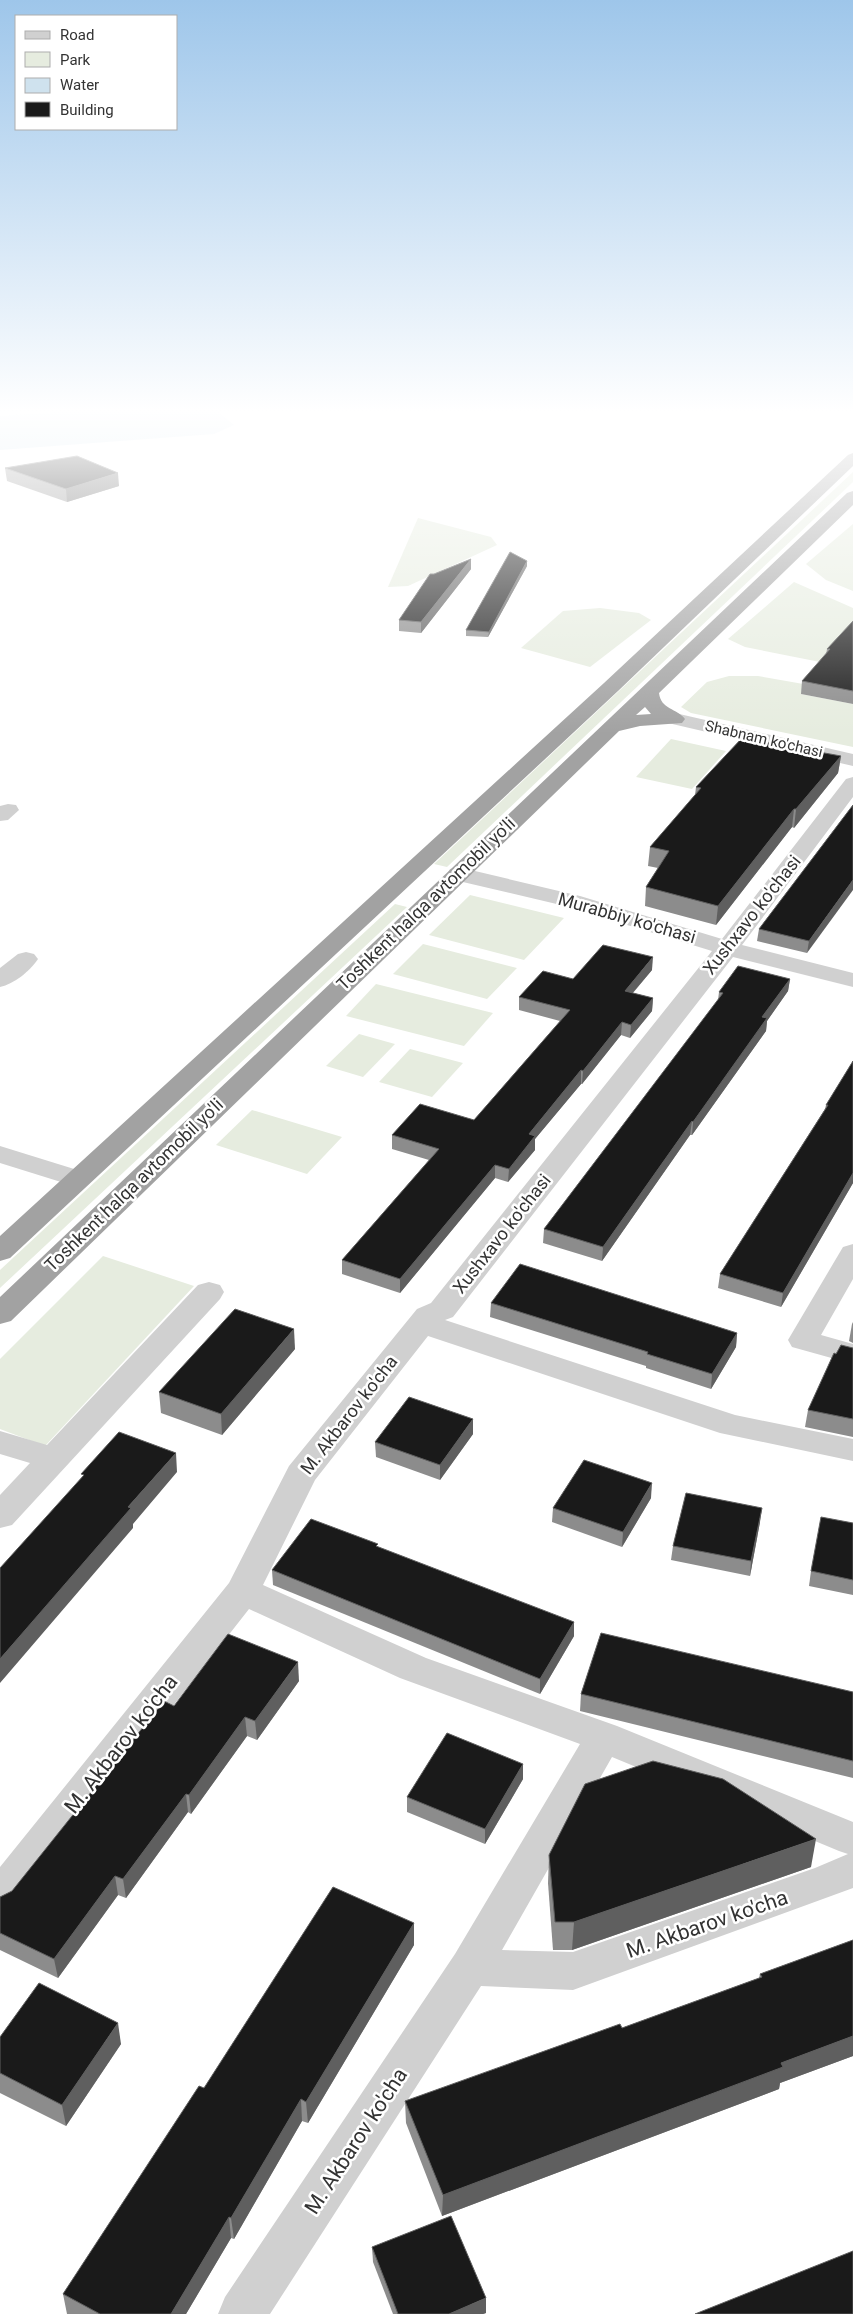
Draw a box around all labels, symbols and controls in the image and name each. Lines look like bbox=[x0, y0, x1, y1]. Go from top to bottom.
legend bbox=[15, 15, 178, 130]
text: Road bbox=[60, 26, 94, 44]
text: Park bbox=[60, 51, 91, 69]
text: Water bbox=[60, 76, 99, 94]
text: Building bbox=[60, 101, 114, 119]
street label: Shabnam ko'chasi bbox=[703, 717, 825, 761]
street label: Toshkent halqa avtomobil yo'li bbox=[332, 813, 519, 994]
street label: Xushxavo ko'chasi bbox=[698, 851, 805, 979]
street label: Murabbiy ko'chasi bbox=[556, 888, 698, 947]
street label: Toshkent halqa avtomobil yo'li bbox=[40, 1094, 227, 1275]
street label: Xushxavo ko'chasi bbox=[448, 1170, 555, 1298]
street label: M. Akbarov ko'cha bbox=[296, 1351, 401, 1478]
street label: M. Akbarov ko'cha bbox=[60, 1670, 182, 1818]
street label: M. Akbarov ko'cha bbox=[623, 1885, 791, 1963]
street label: M. Akbarov ko'cha bbox=[300, 2064, 412, 2218]

